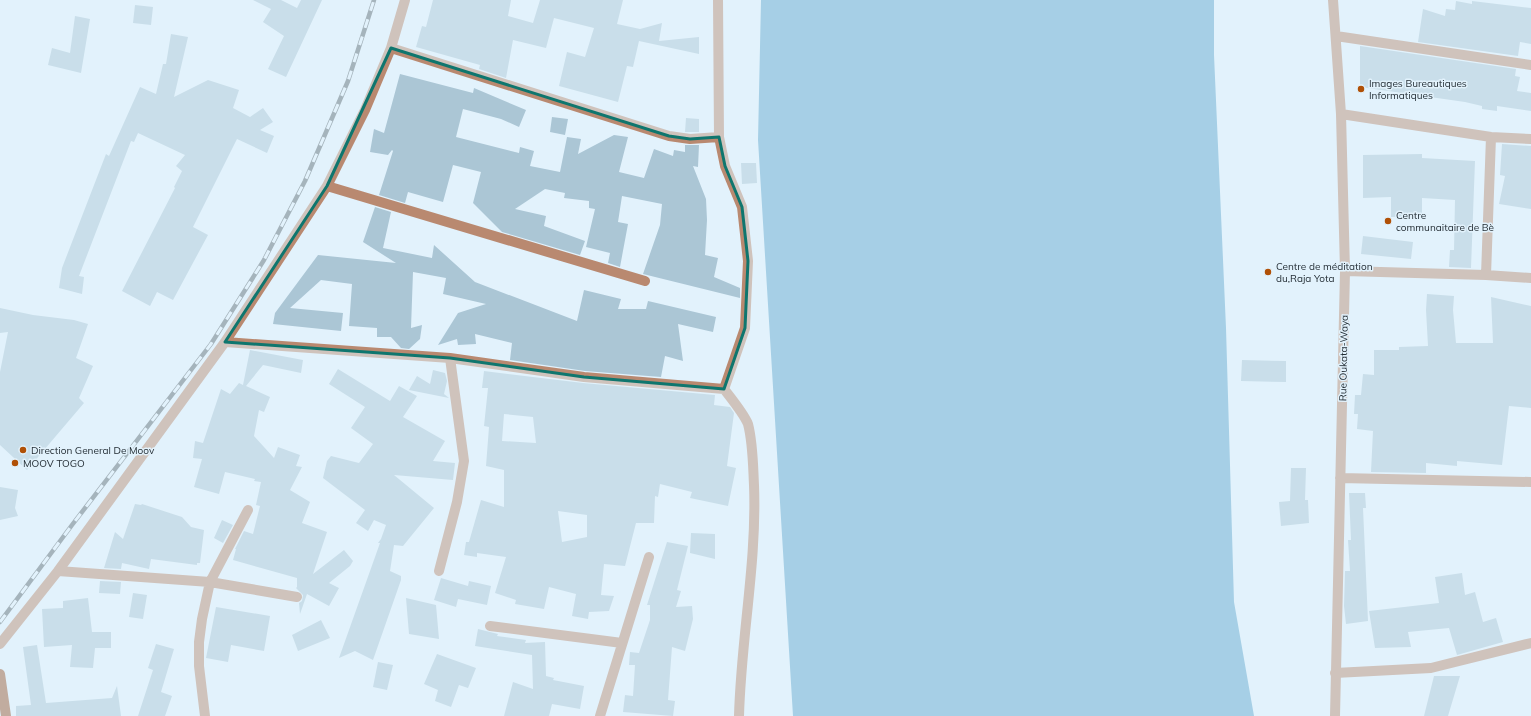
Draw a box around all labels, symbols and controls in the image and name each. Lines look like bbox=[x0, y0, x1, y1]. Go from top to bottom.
place label: Images Bureautiques Informatiques bbox=[1369, 77, 1467, 102]
marker: Images Bureautiques Informatiques bbox=[1356, 84, 1366, 94]
place label: Centre communaitaire de Bè bbox=[1396, 209, 1494, 234]
marker: Centre communaitaire de Bè bbox=[1383, 216, 1393, 226]
place label: Centre de méditation du,Raja Yota bbox=[1276, 260, 1373, 285]
marker: Centre de méditation du,Raja Yota bbox=[1263, 267, 1273, 277]
street label: Rue Oukata-Waya bbox=[1336, 315, 1351, 401]
place label: Direction General De Moov bbox=[31, 444, 155, 457]
marker: Direction General De Moov bbox=[18, 445, 28, 455]
place label: MOOV TOGO bbox=[23, 457, 85, 470]
marker: MOOV TOGO bbox=[10, 458, 20, 468]

